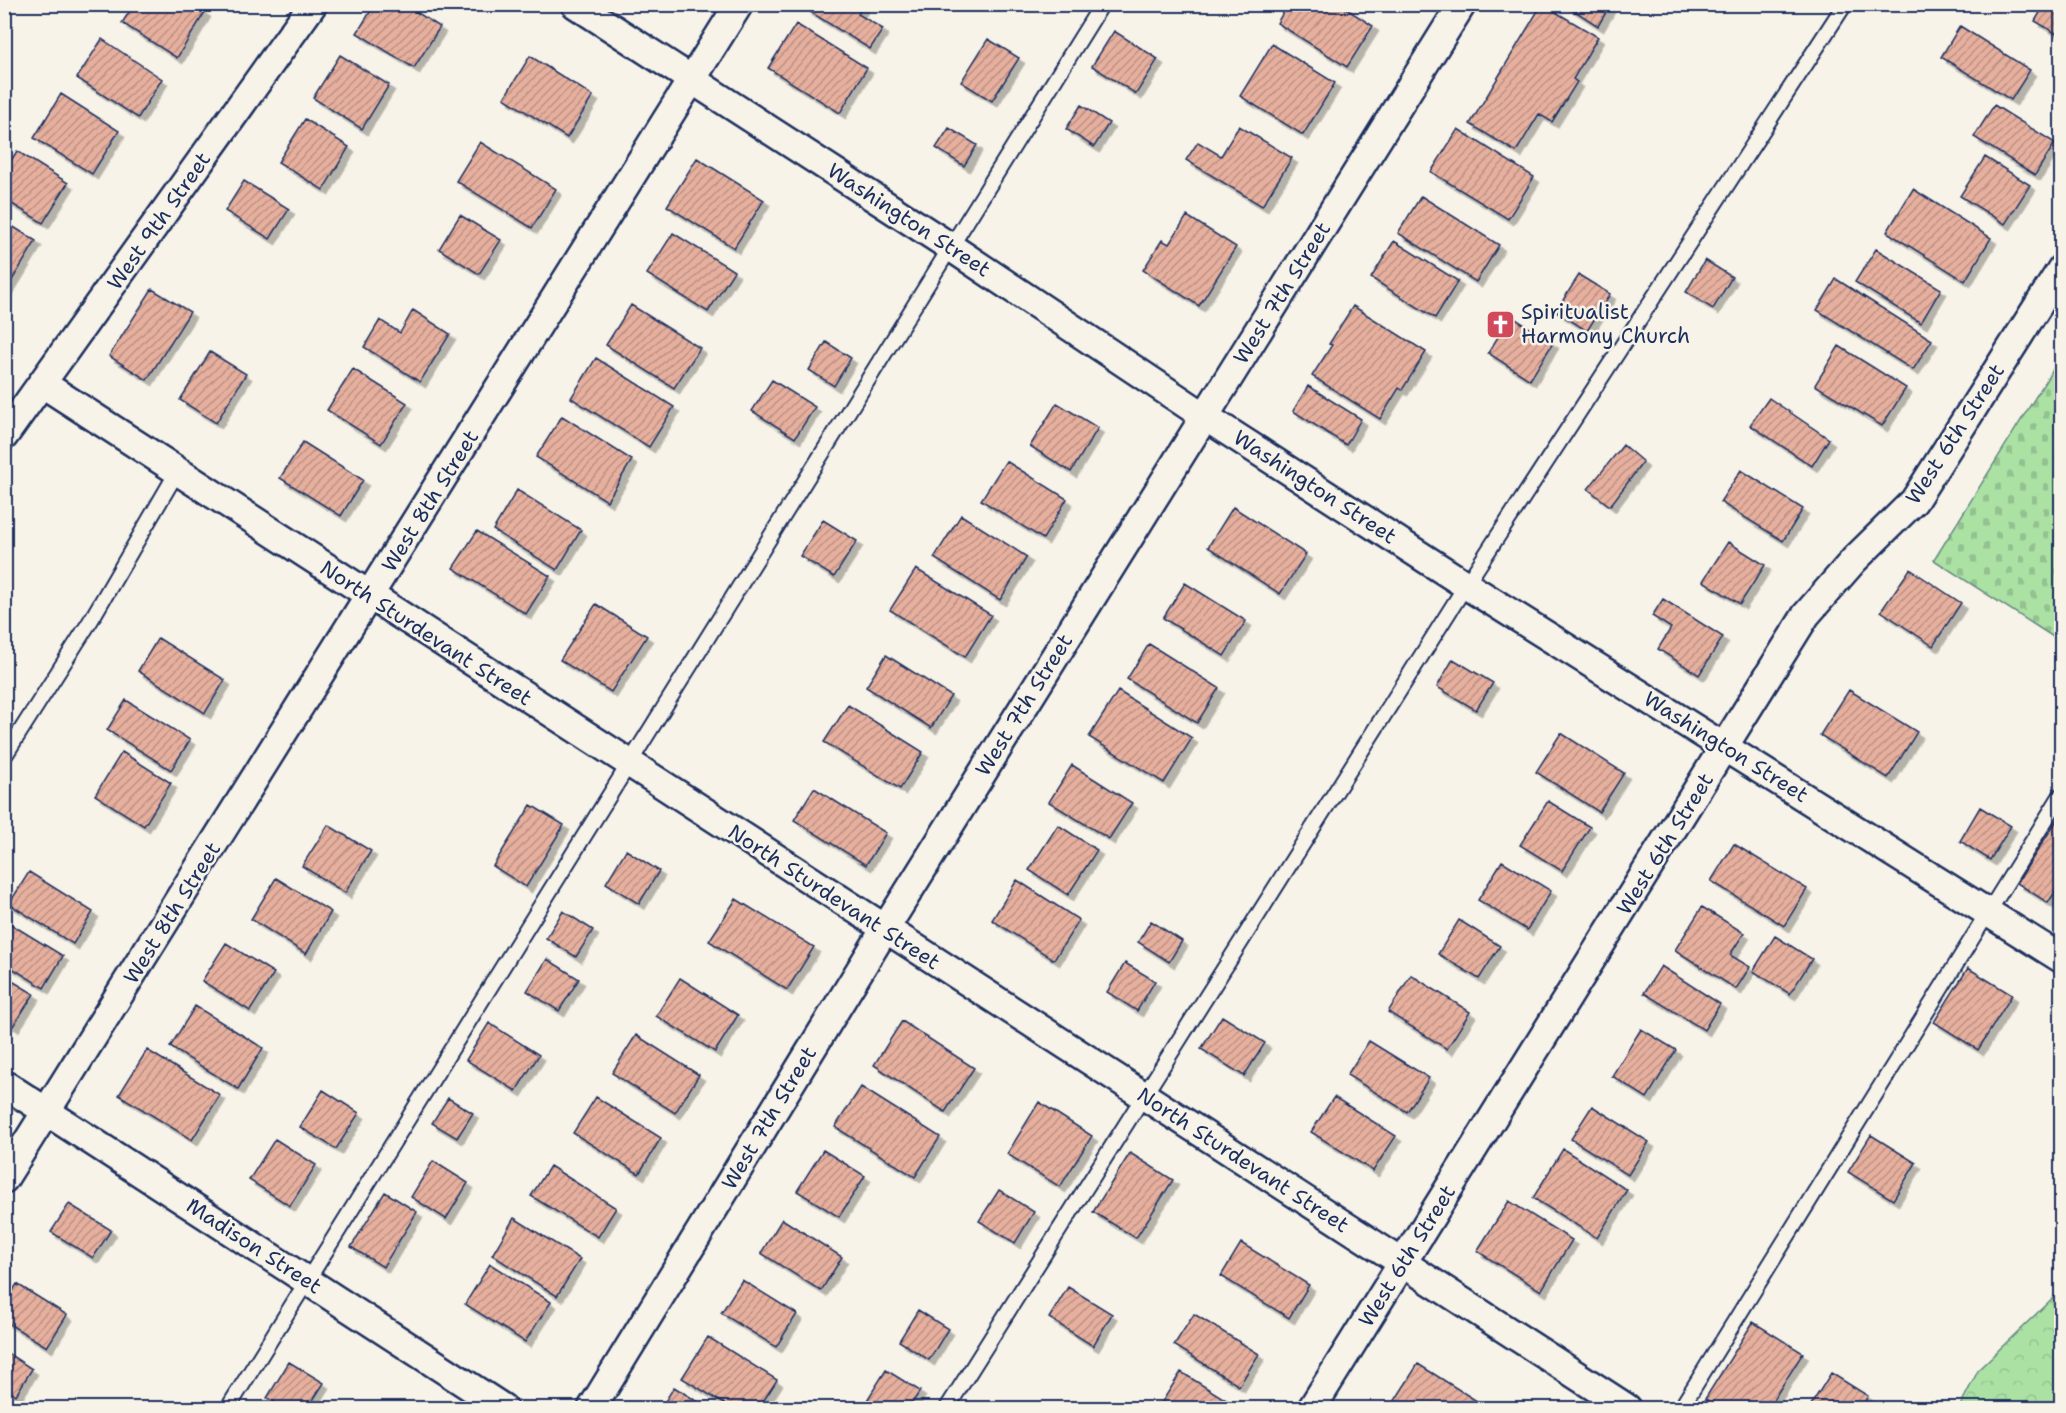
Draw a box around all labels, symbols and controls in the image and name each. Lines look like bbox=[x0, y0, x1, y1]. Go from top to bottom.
street label: West 9th Street bbox=[101, 146, 217, 296]
street label: Washington Street bbox=[822, 157, 996, 283]
street label: West 7th Street bbox=[1227, 217, 1337, 369]
place label: Spiritualist Harmony Church bbox=[1521, 298, 1690, 350]
church icon: Spiritualist Harmony Church bbox=[1484, 308, 1516, 340]
street label: West 6th Street bbox=[1899, 358, 2011, 510]
street label: Washington Street bbox=[1228, 424, 1402, 550]
street label: West 8th Street bbox=[375, 425, 485, 577]
street label: North Sturdevant Street bbox=[315, 554, 537, 712]
street label: West 7th Street bbox=[969, 629, 1079, 781]
street label: Washington Street bbox=[1638, 685, 1814, 809]
street label: West 6th Street bbox=[1610, 768, 1720, 920]
street label: North Sturdevant Street bbox=[723, 818, 945, 976]
street label: West 8th Street bbox=[117, 837, 227, 989]
street label: West 7th Street bbox=[715, 1041, 823, 1195]
street label: North Sturdevant Street bbox=[1132, 1081, 1354, 1239]
street label: West 6th Street bbox=[1352, 1180, 1462, 1332]
street label: Madison Street bbox=[181, 1192, 327, 1300]

